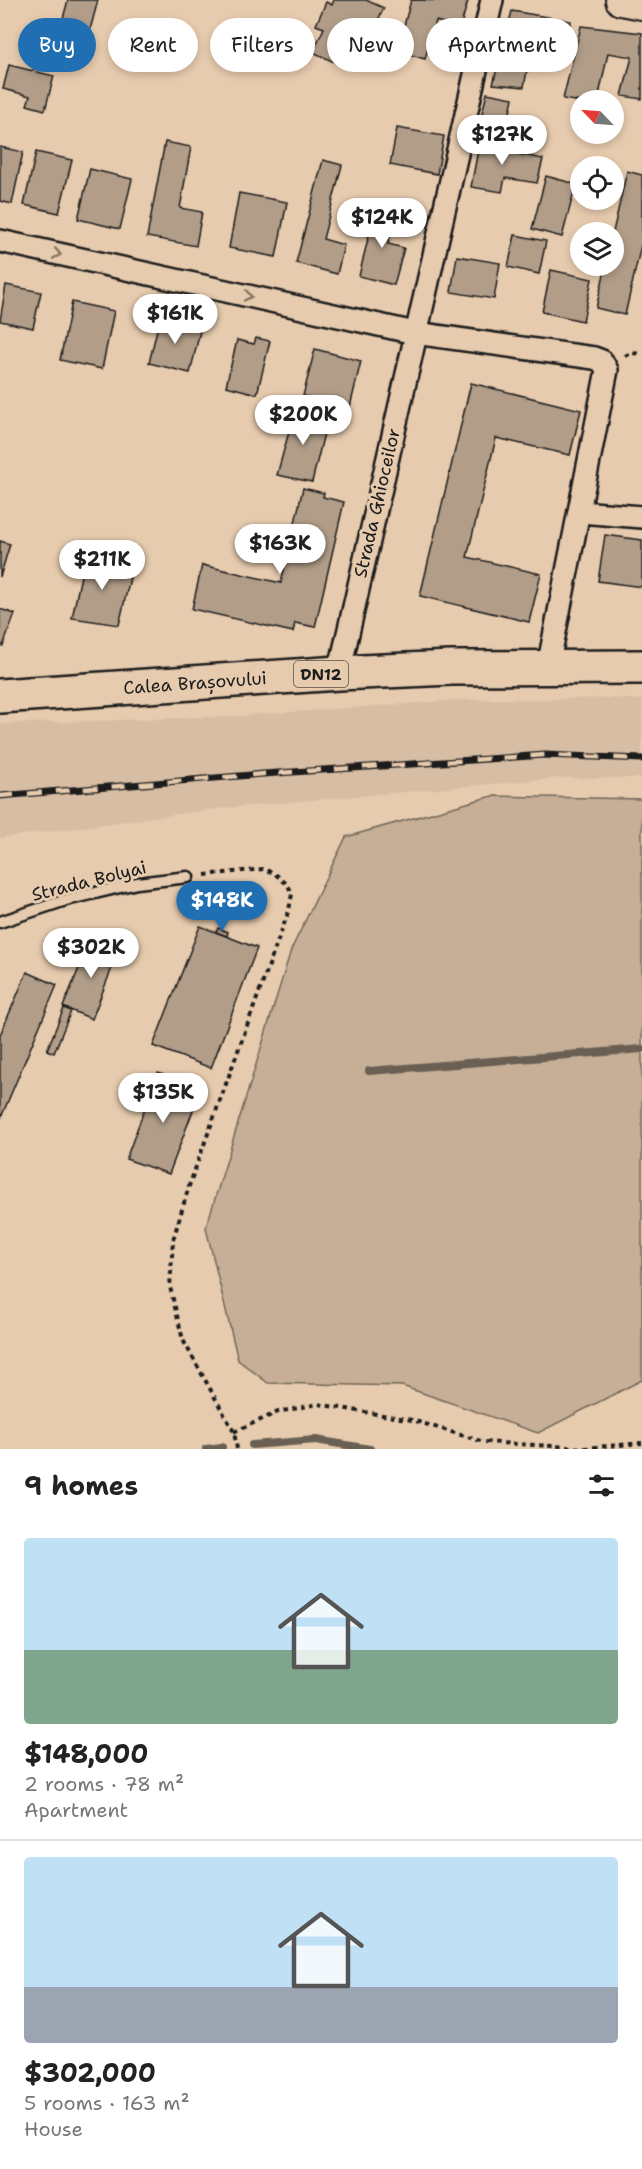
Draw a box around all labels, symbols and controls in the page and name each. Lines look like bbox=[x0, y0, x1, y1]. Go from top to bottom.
chip: Buy bbox=[18, 18, 96, 72]
chip: Rent bbox=[108, 18, 198, 72]
chip: Filters bbox=[210, 18, 315, 72]
chip: New bbox=[327, 18, 414, 72]
chip: Apartment bbox=[426, 18, 578, 72]
north arrow bbox=[570, 90, 624, 144]
map controls bbox=[570, 90, 624, 276]
pin: $127K bbox=[460, 115, 544, 166]
text: $127K bbox=[471, 121, 533, 147]
button: locate bbox=[570, 156, 624, 210]
pin: $124K bbox=[340, 198, 424, 249]
text: $124K bbox=[351, 204, 413, 230]
button: layers bbox=[570, 222, 624, 276]
one-way arrow bbox=[52, 246, 62, 259]
one-way arrow bbox=[242, 288, 252, 301]
pin: $161K bbox=[133, 294, 217, 345]
text: $161K bbox=[147, 300, 203, 326]
pin: $200K bbox=[261, 395, 345, 446]
text: $200K bbox=[269, 401, 337, 427]
street label: Strada Ghioceilor bbox=[348, 426, 406, 580]
pin: $163K bbox=[238, 524, 322, 575]
text: $163K bbox=[249, 530, 311, 556]
pin: $211K bbox=[60, 540, 144, 591]
text: $211K bbox=[73, 546, 131, 572]
road number: DN12 bbox=[294, 661, 348, 687]
street label: Calea Brașovului bbox=[123, 666, 267, 700]
street label: Strada Bolyai bbox=[29, 855, 149, 907]
pin: $148K bbox=[180, 881, 264, 932]
text: $148K bbox=[190, 887, 254, 913]
pin: $302K bbox=[49, 928, 133, 979]
text: $302K bbox=[57, 934, 125, 960]
pin: $135K bbox=[121, 1073, 205, 1124]
text: $135K bbox=[132, 1079, 194, 1105]
text: 9 homes bbox=[24, 1468, 138, 1503]
icon: filters bbox=[585, 1469, 618, 1502]
icon: home bbox=[267, 1577, 375, 1685]
text: $148,000 bbox=[24, 1736, 149, 1771]
text: 2 rooms · 78 m² bbox=[24, 1771, 184, 1797]
text: Apartment bbox=[24, 1797, 128, 1823]
icon: home bbox=[267, 1896, 375, 2004]
text: $302,000 bbox=[24, 2055, 156, 2090]
text: 5 rooms · 163 m² bbox=[24, 2090, 190, 2116]
text: House bbox=[24, 2116, 83, 2142]

